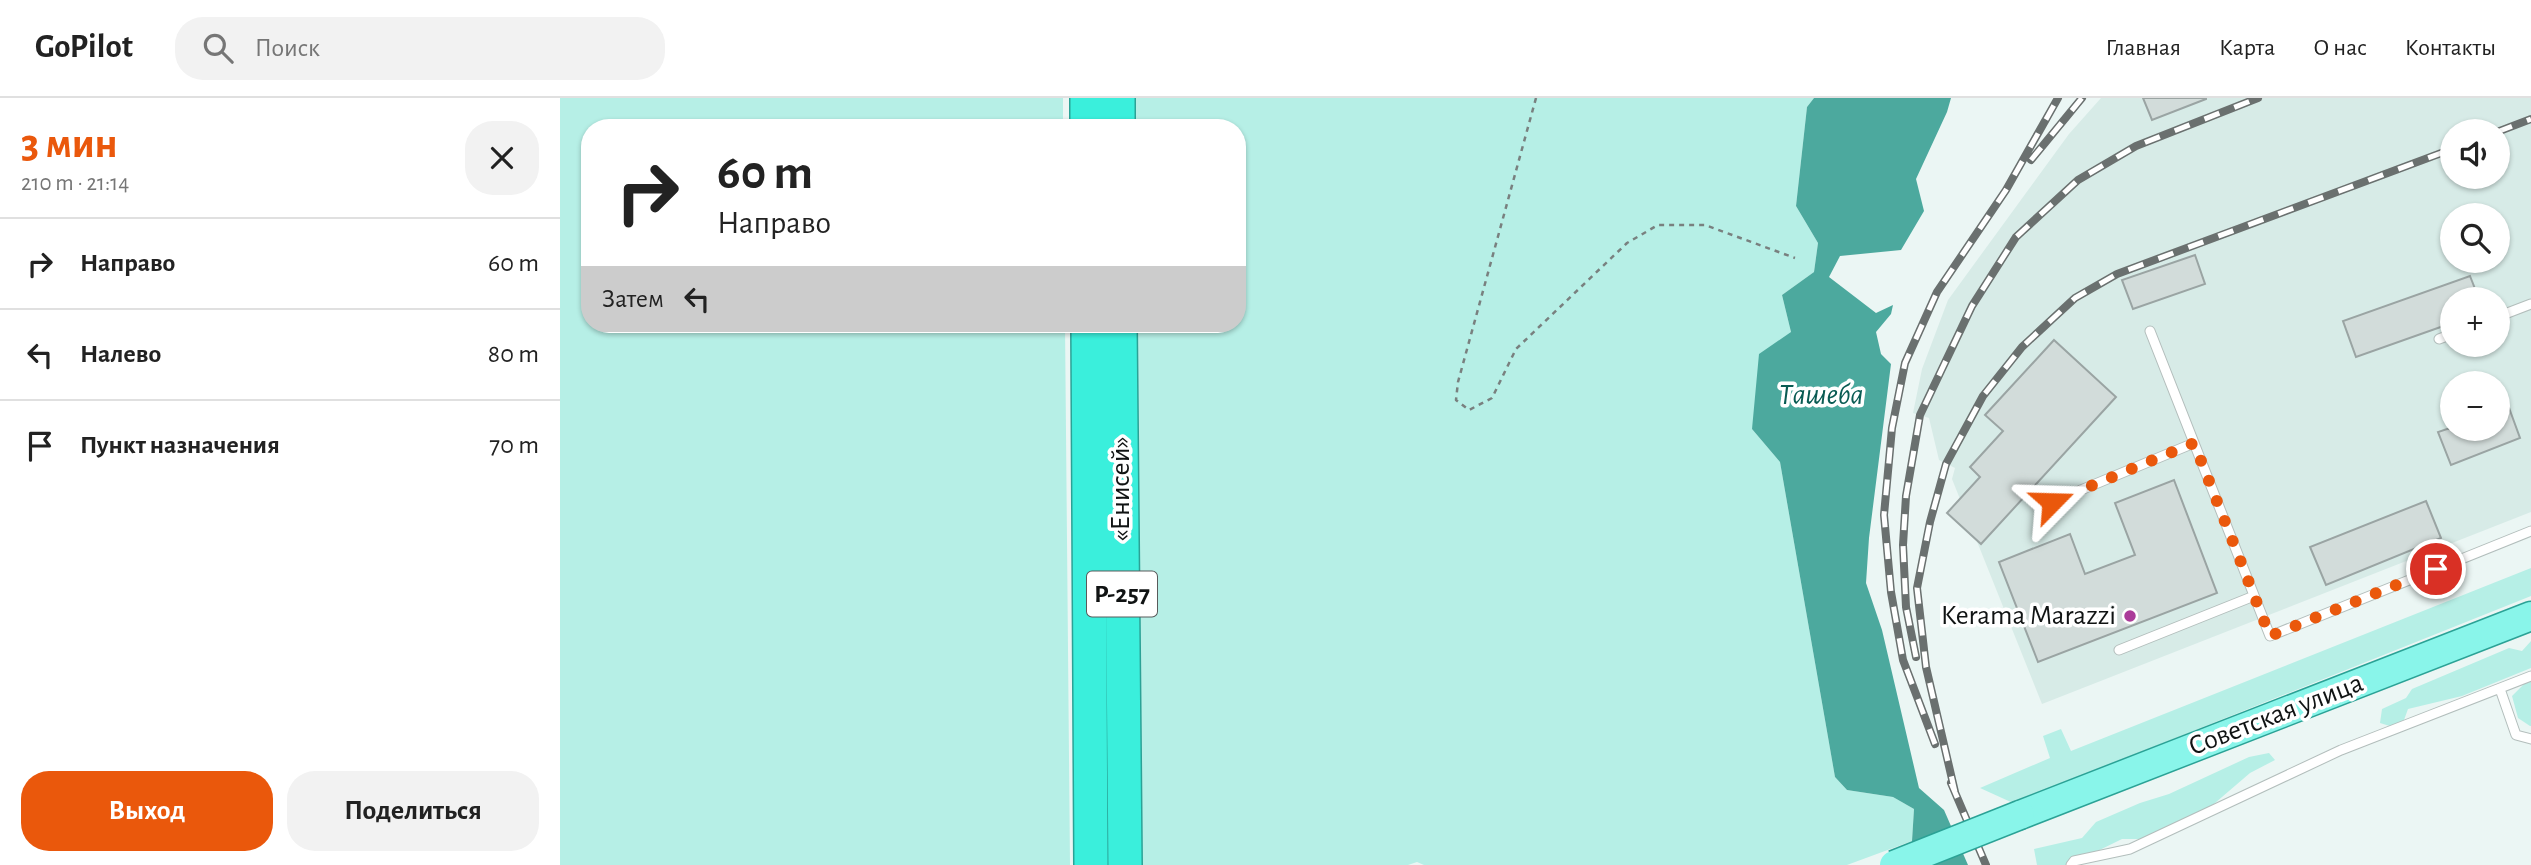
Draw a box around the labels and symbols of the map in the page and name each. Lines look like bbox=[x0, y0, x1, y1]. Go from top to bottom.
water label: Ташеба bbox=[1779, 380, 1863, 410]
street label: «Енисей» bbox=[1107, 436, 1135, 542]
position arrow bbox=[2015, 465, 2089, 539]
pin bbox=[2406, 539, 2466, 599]
road number: Р-257 bbox=[1087, 572, 1157, 616]
place label: Kerama Marazzi bbox=[1941, 602, 2116, 630]
marker: Kerama Marazzi bbox=[2122, 608, 2138, 624]
street label: Советская улица bbox=[2185, 669, 2367, 761]

